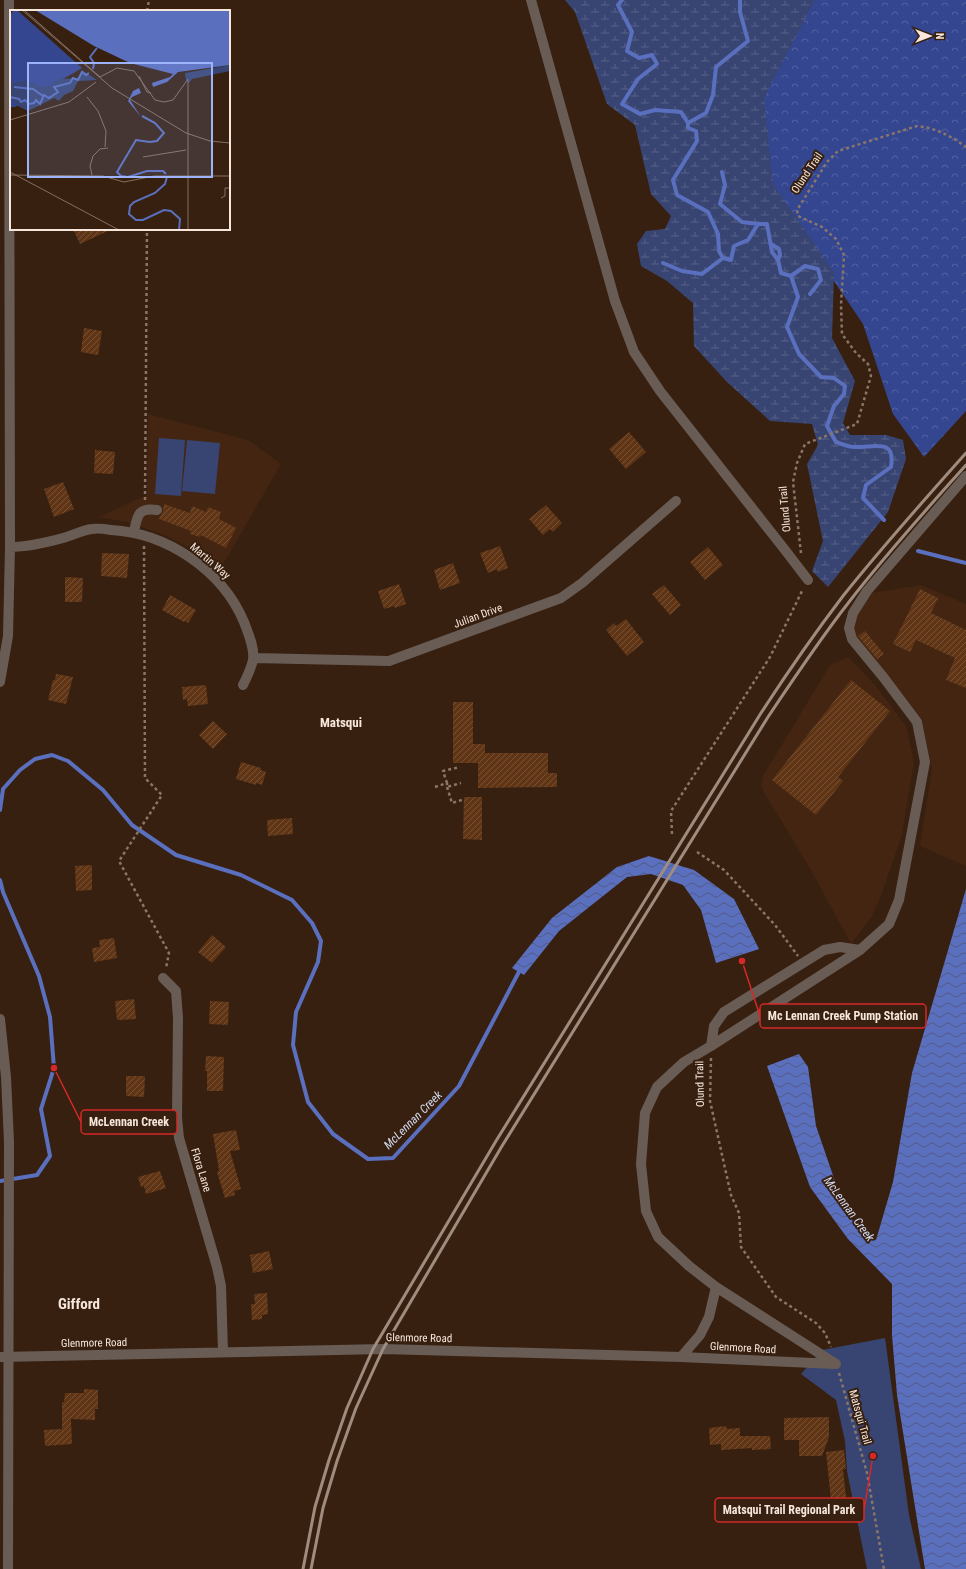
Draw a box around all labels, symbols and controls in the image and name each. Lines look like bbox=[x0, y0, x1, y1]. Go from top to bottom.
inset map bbox=[10, 10, 230, 230]
north arrow bbox=[910, 16, 950, 56]
text: N bbox=[933, 33, 946, 40]
street label: Olund Trail bbox=[789, 150, 825, 196]
street label: Olund Trail bbox=[777, 485, 793, 533]
street label: Martin Way bbox=[187, 540, 233, 582]
street label: Julian Drive bbox=[452, 601, 504, 631]
district label: Matsqui bbox=[320, 715, 362, 730]
callout: Mc Lennan Creek Pump Station bbox=[760, 1004, 926, 1028]
text: Mc Lennan Creek Pump Station bbox=[768, 1009, 918, 1023]
street label: Olund Trail bbox=[693, 1061, 707, 1107]
water label: McLennan Creek bbox=[381, 1087, 446, 1152]
callout: McLennan Creek bbox=[81, 1110, 177, 1134]
text: McLennan Creek bbox=[89, 1115, 169, 1129]
street label: Flora Lane bbox=[188, 1146, 214, 1194]
water label: McLennan Creek bbox=[821, 1174, 878, 1245]
district label: Gifford bbox=[58, 1295, 100, 1313]
street label: Glenmore Road bbox=[386, 1331, 452, 1345]
street label: Glenmore Road bbox=[61, 1336, 127, 1350]
street label: Glenmore Road bbox=[710, 1340, 776, 1356]
street label: Matsqui Trail bbox=[846, 1388, 874, 1446]
callout: Matsqui Trail Regional Park bbox=[715, 1498, 864, 1522]
text: Matsqui Trail Regional Park bbox=[723, 1503, 855, 1517]

